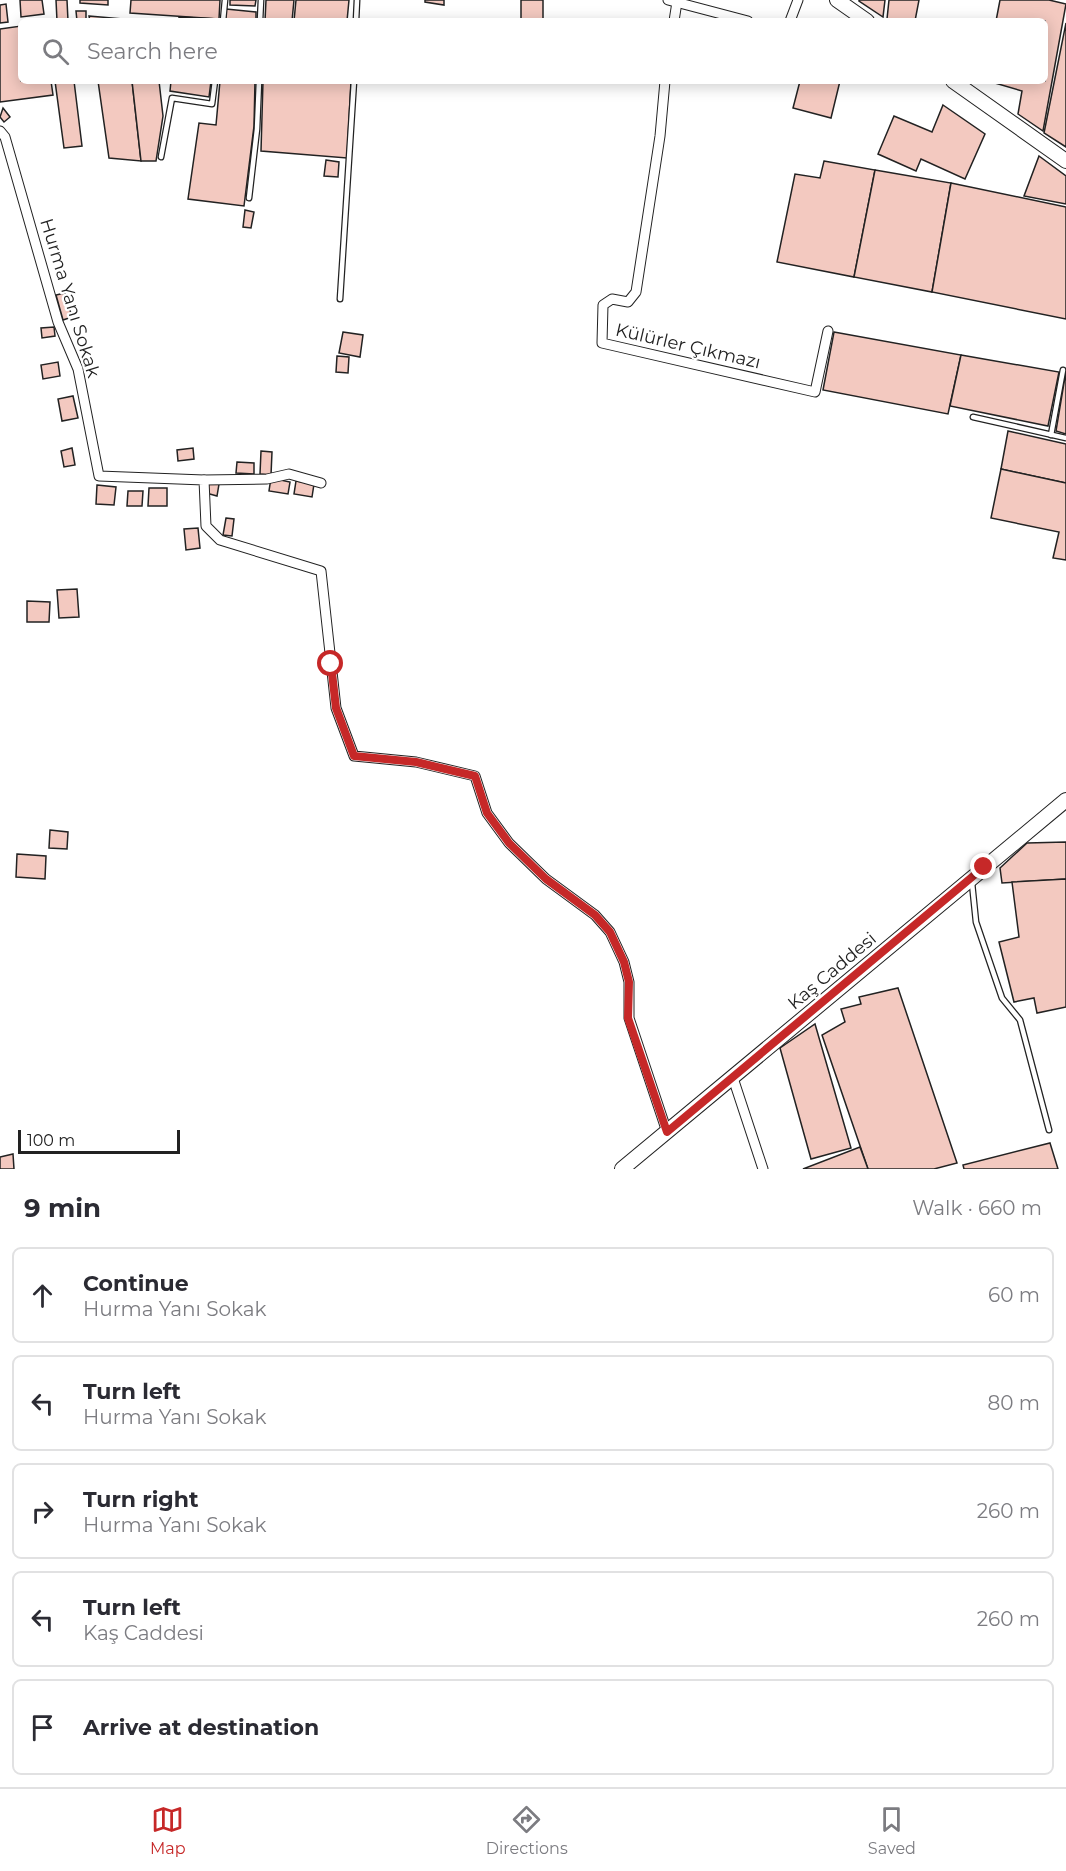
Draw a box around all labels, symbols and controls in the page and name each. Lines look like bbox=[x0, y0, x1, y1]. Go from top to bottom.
search box bbox=[18, 18, 1048, 84]
icon: search bbox=[39, 35, 72, 68]
text: Search here bbox=[87, 38, 218, 65]
street label: Hurma Yanı Sokak bbox=[35, 216, 105, 380]
street label: Külürler Çıkmazı bbox=[613, 319, 763, 373]
route start bbox=[317, 650, 343, 676]
route end bbox=[970, 853, 996, 879]
street label: Kaş Caddesi bbox=[783, 928, 881, 1014]
scale bar bbox=[18, 1127, 180, 1154]
text: 100 m bbox=[27, 1131, 75, 1150]
text: 9 min bbox=[24, 1192, 101, 1224]
text: Walk · 660 m bbox=[912, 1196, 1042, 1220]
text: Continue bbox=[83, 1270, 189, 1297]
icon: ahead bbox=[26, 1279, 59, 1312]
text: 60 m bbox=[988, 1283, 1040, 1307]
text: Hurma Yanı Sokak bbox=[83, 1297, 267, 1321]
text: Turn left bbox=[83, 1378, 181, 1405]
icon: left bbox=[26, 1387, 59, 1420]
text: 80 m bbox=[988, 1391, 1040, 1415]
text: Hurma Yanı Sokak bbox=[83, 1405, 267, 1429]
text: Turn right bbox=[83, 1486, 198, 1513]
icon: right bbox=[26, 1495, 59, 1528]
text: 260 m bbox=[977, 1499, 1040, 1523]
text: Hurma Yanı Sokak bbox=[83, 1513, 267, 1537]
text: Turn left bbox=[83, 1594, 181, 1621]
icon: left bbox=[26, 1603, 59, 1636]
text: 260 m bbox=[977, 1607, 1040, 1631]
text: Kaş Caddesi bbox=[83, 1621, 204, 1645]
icon: arrive bbox=[26, 1711, 59, 1744]
text: Arrive at destination bbox=[83, 1714, 319, 1741]
tab: Map bbox=[150, 1803, 186, 1858]
tab: Directions bbox=[486, 1803, 568, 1858]
tab: Saved bbox=[868, 1803, 916, 1858]

